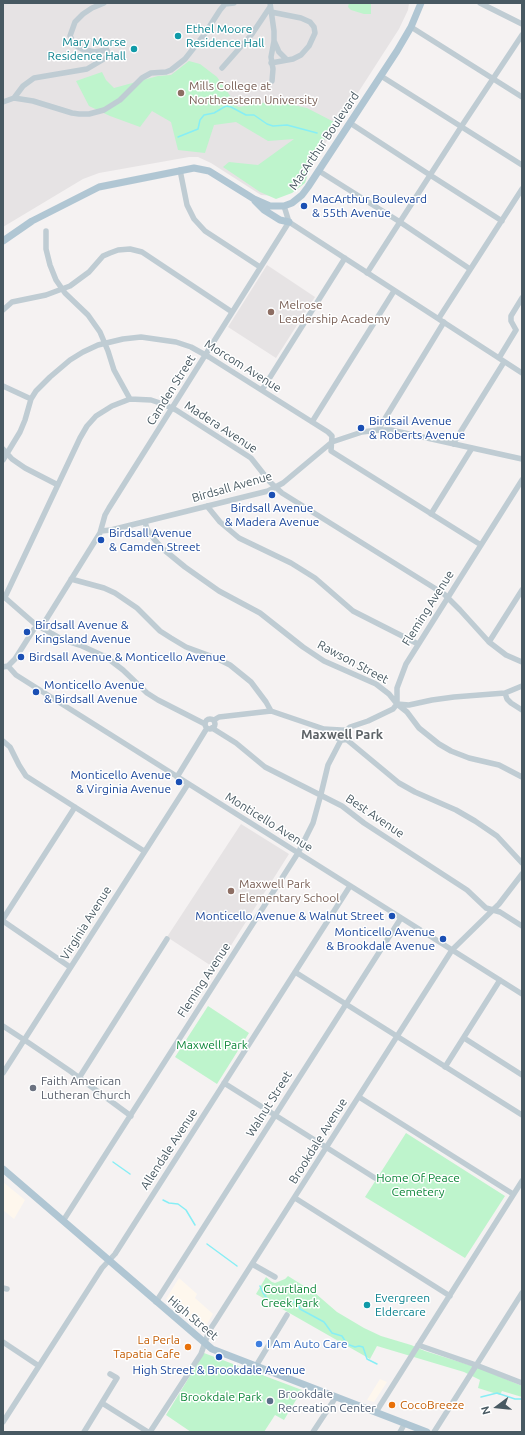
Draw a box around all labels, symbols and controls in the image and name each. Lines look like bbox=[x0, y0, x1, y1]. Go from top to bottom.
place label: Ethel Moore Residence Hall bbox=[186, 22, 264, 50]
marker: Ethel Moore Residence Hall bbox=[173, 31, 183, 41]
place label: Mary Morse Residence Hall bbox=[48, 35, 126, 63]
marker: Mary Morse Residence Hall bbox=[129, 44, 139, 54]
place label: Mills College at Northeastern University bbox=[189, 79, 318, 107]
marker: Mills College at Northeastern University bbox=[176, 88, 186, 98]
street label: MacArthur Boulevard bbox=[286, 89, 362, 193]
place label: MacArthur Boulevard & 55th Avenue bbox=[312, 192, 427, 220]
marker: MacArthur Boulevard & 55th Avenue bbox=[299, 201, 309, 211]
place label: Melrose Leadership Academy bbox=[279, 298, 390, 326]
marker: Melrose Leadership Academy bbox=[266, 307, 276, 317]
street label: Morcom Avenue bbox=[202, 337, 284, 395]
street label: Camden Street bbox=[144, 352, 198, 428]
street label: Madera Avenue bbox=[182, 398, 260, 456]
place label: Birdsail Avenue & Roberts Avenue bbox=[369, 414, 465, 442]
marker: Birdsail Avenue & Roberts Avenue bbox=[356, 423, 366, 433]
street label: Birdsall Avenue bbox=[190, 469, 274, 505]
marker: Birdsall Avenue & Madera Avenue bbox=[267, 490, 277, 500]
place label: Birdsall Avenue & Madera Avenue bbox=[225, 501, 319, 529]
place label: Birdsall Avenue & Camden Street bbox=[109, 526, 200, 554]
marker: Birdsall Avenue & Camden Street bbox=[96, 535, 106, 545]
street label: Fleming Avenue bbox=[399, 568, 457, 648]
place label: Birdsall Avenue & Kingsland Avenue bbox=[35, 618, 131, 646]
marker: Birdsall Avenue & Kingsland Avenue bbox=[22, 627, 32, 637]
street label: Rawson Street bbox=[315, 637, 391, 687]
place label: Birdsall Avenue & Monticello Avenue bbox=[29, 650, 226, 664]
marker: Birdsall Avenue & Monticello Avenue bbox=[16, 652, 26, 662]
place label: Monticello Avenue & Birdsall Avenue bbox=[44, 678, 145, 706]
marker: Monticello Avenue & Birdsall Avenue bbox=[31, 687, 41, 697]
district label: Maxwell Park bbox=[301, 727, 383, 743]
place label: Monticello Avenue & Virginia Avenue bbox=[70, 768, 171, 796]
marker: Monticello Avenue & Virginia Avenue bbox=[174, 777, 184, 787]
street label: Monticello Avenue bbox=[223, 789, 315, 855]
street label: Best Avenue bbox=[343, 791, 407, 841]
place label: Maxwell Park Elementary School bbox=[239, 877, 339, 905]
street label: Virginia Avenue bbox=[58, 883, 114, 963]
marker: Maxwell Park Elementary School bbox=[226, 886, 236, 896]
place label: Monticello Avenue & Walnut Street bbox=[195, 909, 384, 923]
marker: Monticello Avenue & Walnut Street bbox=[387, 911, 397, 921]
place label: Monticello Avenue & Brookdale Avenue bbox=[326, 925, 435, 953]
marker: Monticello Avenue & Brookdale Avenue bbox=[438, 934, 448, 944]
street label: Fleming Avenue bbox=[174, 940, 234, 1020]
park label: Maxwell Park bbox=[176, 1038, 248, 1052]
street label: Walnut Street bbox=[243, 1068, 295, 1140]
place label: Faith American Lutheran Church bbox=[41, 1074, 130, 1102]
marker: Faith American Lutheran Church bbox=[28, 1083, 38, 1093]
street label: Brookdale Avenue bbox=[286, 1096, 350, 1186]
street label: Allendale Avenue bbox=[137, 1106, 201, 1192]
park label: Home Of Peace Cemetery bbox=[376, 1171, 460, 1199]
park label: Courtland Creek Park bbox=[261, 1282, 319, 1310]
place label: Evergreen Eldercare bbox=[375, 1291, 430, 1319]
street label: High Street bbox=[165, 1293, 221, 1343]
marker: Evergreen Eldercare bbox=[362, 1300, 372, 1310]
place label: La Perla Tapatia Cafe bbox=[113, 1333, 180, 1361]
place label: I Am Auto Care bbox=[267, 1337, 348, 1351]
marker: I Am Auto Care bbox=[254, 1339, 264, 1349]
marker: La Perla Tapatia Cafe bbox=[183, 1342, 193, 1352]
marker: High Street & Brookdale Avenue bbox=[214, 1352, 224, 1362]
place label: High Street & Brookdale Avenue bbox=[133, 1363, 305, 1377]
place label: Brookdale Recreation Center bbox=[278, 1387, 376, 1415]
north arrow bbox=[477, 1387, 517, 1427]
park label: Brookdale Park bbox=[180, 1390, 262, 1404]
marker: Brookdale Recreation Center bbox=[265, 1396, 275, 1406]
place label: CocoBreeze bbox=[400, 1398, 464, 1412]
marker: CocoBreeze bbox=[387, 1400, 397, 1410]
text: N bbox=[479, 1405, 492, 1416]

